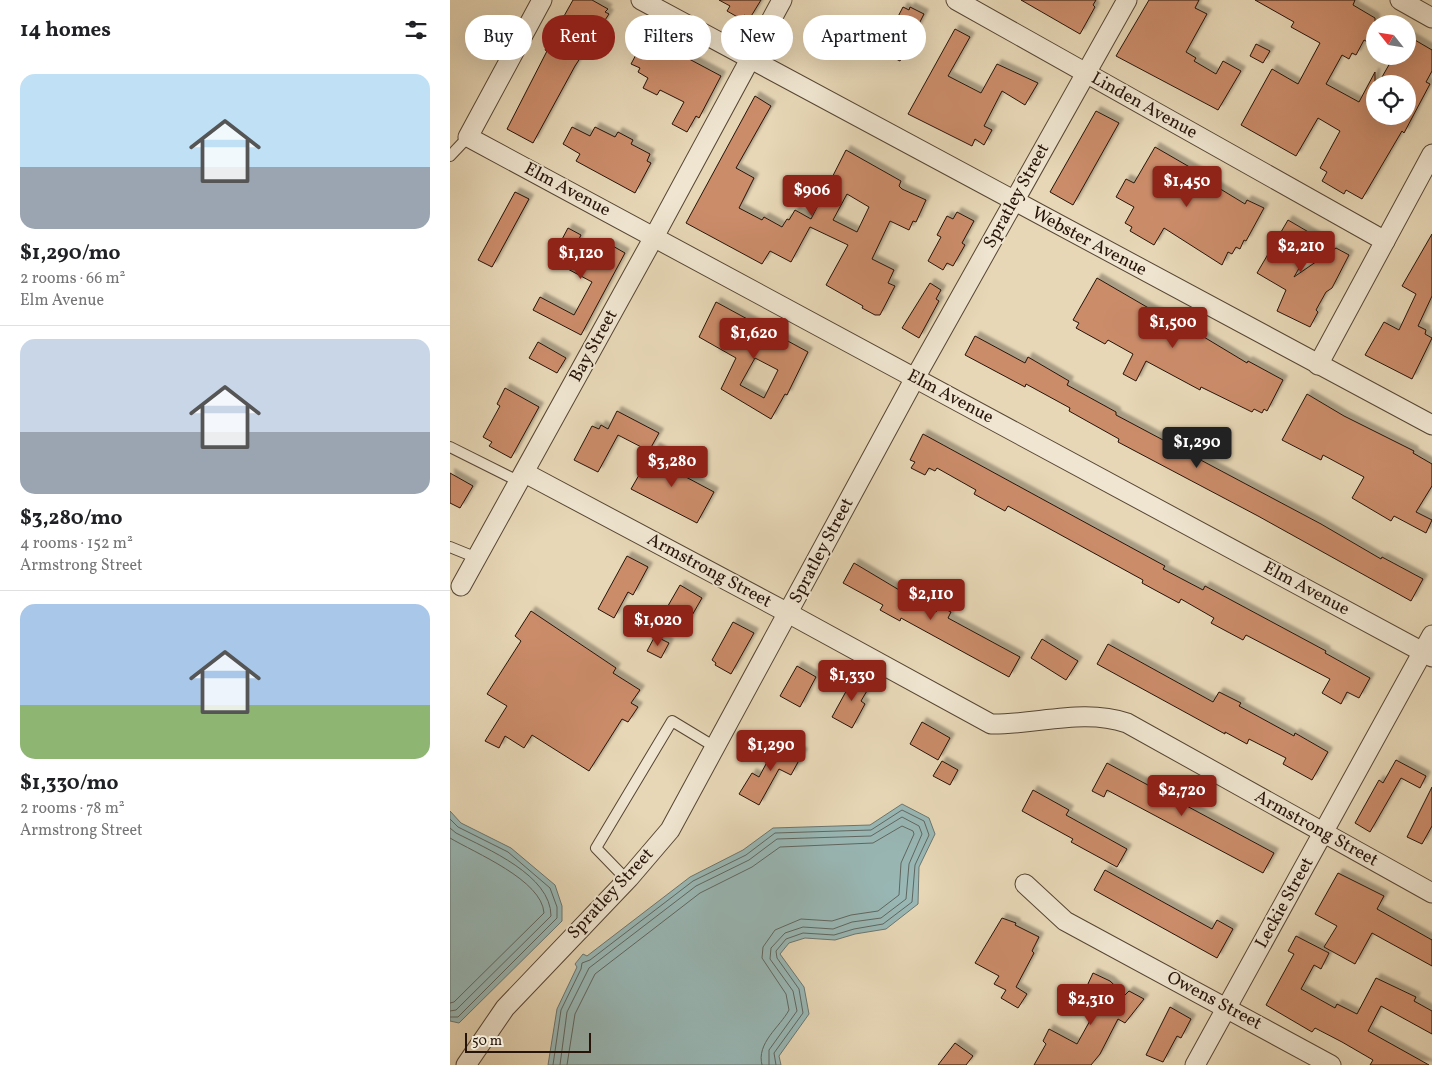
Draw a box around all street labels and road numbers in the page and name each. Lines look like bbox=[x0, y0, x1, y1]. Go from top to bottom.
street label: Linden Avenue bbox=[1086, 66, 1202, 146]
street label: Spratley Street bbox=[978, 139, 1056, 253]
street label: Elm Avenue bbox=[519, 157, 615, 223]
street label: Webster Avenue bbox=[1027, 201, 1151, 283]
street label: Bay Street bbox=[564, 305, 624, 387]
street label: Elm Avenue bbox=[902, 364, 998, 430]
street label: Spratley Street bbox=[784, 494, 860, 608]
street label: Armstrong Street bbox=[642, 528, 776, 614]
street label: Elm Avenue bbox=[1258, 556, 1354, 622]
street label: Armstrong Street bbox=[1250, 785, 1382, 873]
street label: Spratley Street bbox=[562, 843, 660, 945]
street label: Leckie Street bbox=[1250, 853, 1320, 953]
street label: Owens Street bbox=[1162, 965, 1266, 1037]

